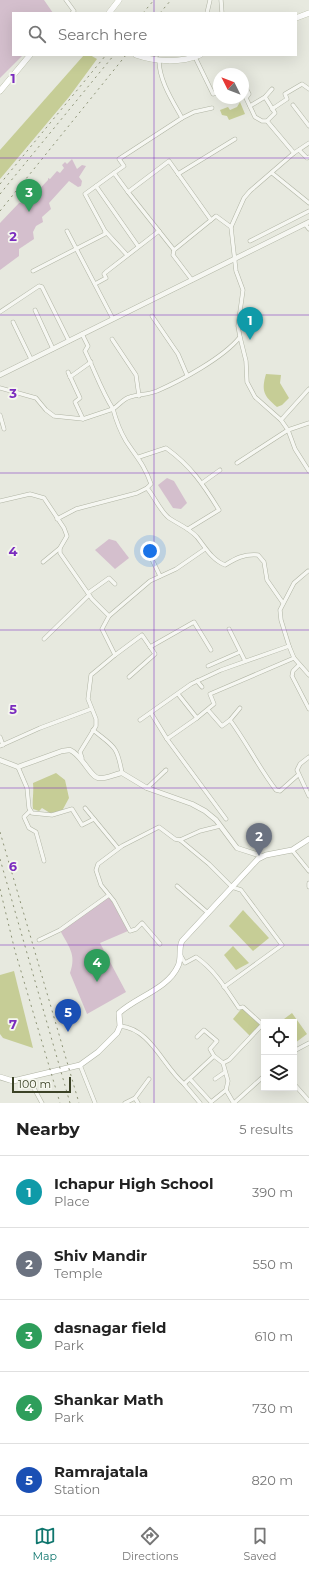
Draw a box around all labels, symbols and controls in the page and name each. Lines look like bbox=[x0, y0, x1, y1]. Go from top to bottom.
search box bbox=[12, 12, 297, 56]
icon: search bbox=[26, 23, 48, 45]
text: Search here bbox=[58, 25, 147, 44]
north arrow bbox=[213, 68, 249, 104]
text: 1 bbox=[10, 70, 16, 86]
pin: 3 bbox=[16, 179, 42, 212]
text: 2 bbox=[9, 228, 17, 244]
pin: 1 bbox=[237, 307, 263, 340]
text: 3 bbox=[8, 385, 17, 401]
your location bbox=[140, 541, 160, 561]
text: 4 bbox=[9, 543, 18, 559]
text: 5 bbox=[9, 701, 17, 717]
pin: 2 bbox=[246, 823, 272, 856]
text: 6 bbox=[9, 858, 18, 874]
pin: 4 bbox=[84, 949, 110, 982]
pin: 5 bbox=[55, 999, 81, 1032]
text: 7 bbox=[9, 1016, 17, 1032]
map controls bbox=[261, 1019, 297, 1091]
button: locate bbox=[261, 1019, 297, 1055]
button: layers bbox=[261, 1055, 297, 1091]
scale bar bbox=[12, 1075, 71, 1094]
text: 100 m bbox=[18, 1077, 51, 1091]
text: Nearby bbox=[16, 1119, 80, 1139]
text: 5 results bbox=[239, 1121, 293, 1137]
text: Ichapur High School bbox=[54, 1174, 213, 1193]
text: 1 bbox=[26, 1184, 32, 1200]
text: 390 m bbox=[252, 1184, 293, 1200]
text: Place bbox=[54, 1193, 90, 1209]
text: Shiv Mandir bbox=[54, 1246, 147, 1265]
text: 2 bbox=[25, 1256, 33, 1272]
text: 550 m bbox=[253, 1256, 293, 1272]
text: Temple bbox=[54, 1265, 103, 1281]
text: dasnagar field bbox=[54, 1318, 166, 1337]
text: 3 bbox=[25, 1328, 33, 1344]
text: 610 m bbox=[255, 1328, 293, 1344]
text: Park bbox=[54, 1337, 84, 1353]
text: Shankar Math bbox=[54, 1390, 164, 1409]
text: 4 bbox=[25, 1400, 33, 1416]
text: 730 m bbox=[252, 1400, 293, 1416]
text: Park bbox=[54, 1409, 84, 1425]
text: Ramrajatala bbox=[54, 1462, 148, 1481]
text: 5 bbox=[25, 1472, 33, 1488]
text: 820 m bbox=[252, 1472, 293, 1488]
text: Station bbox=[54, 1481, 100, 1497]
tab: Map bbox=[33, 1525, 57, 1563]
tab: Directions bbox=[122, 1525, 178, 1563]
tab: Saved bbox=[243, 1525, 276, 1563]

